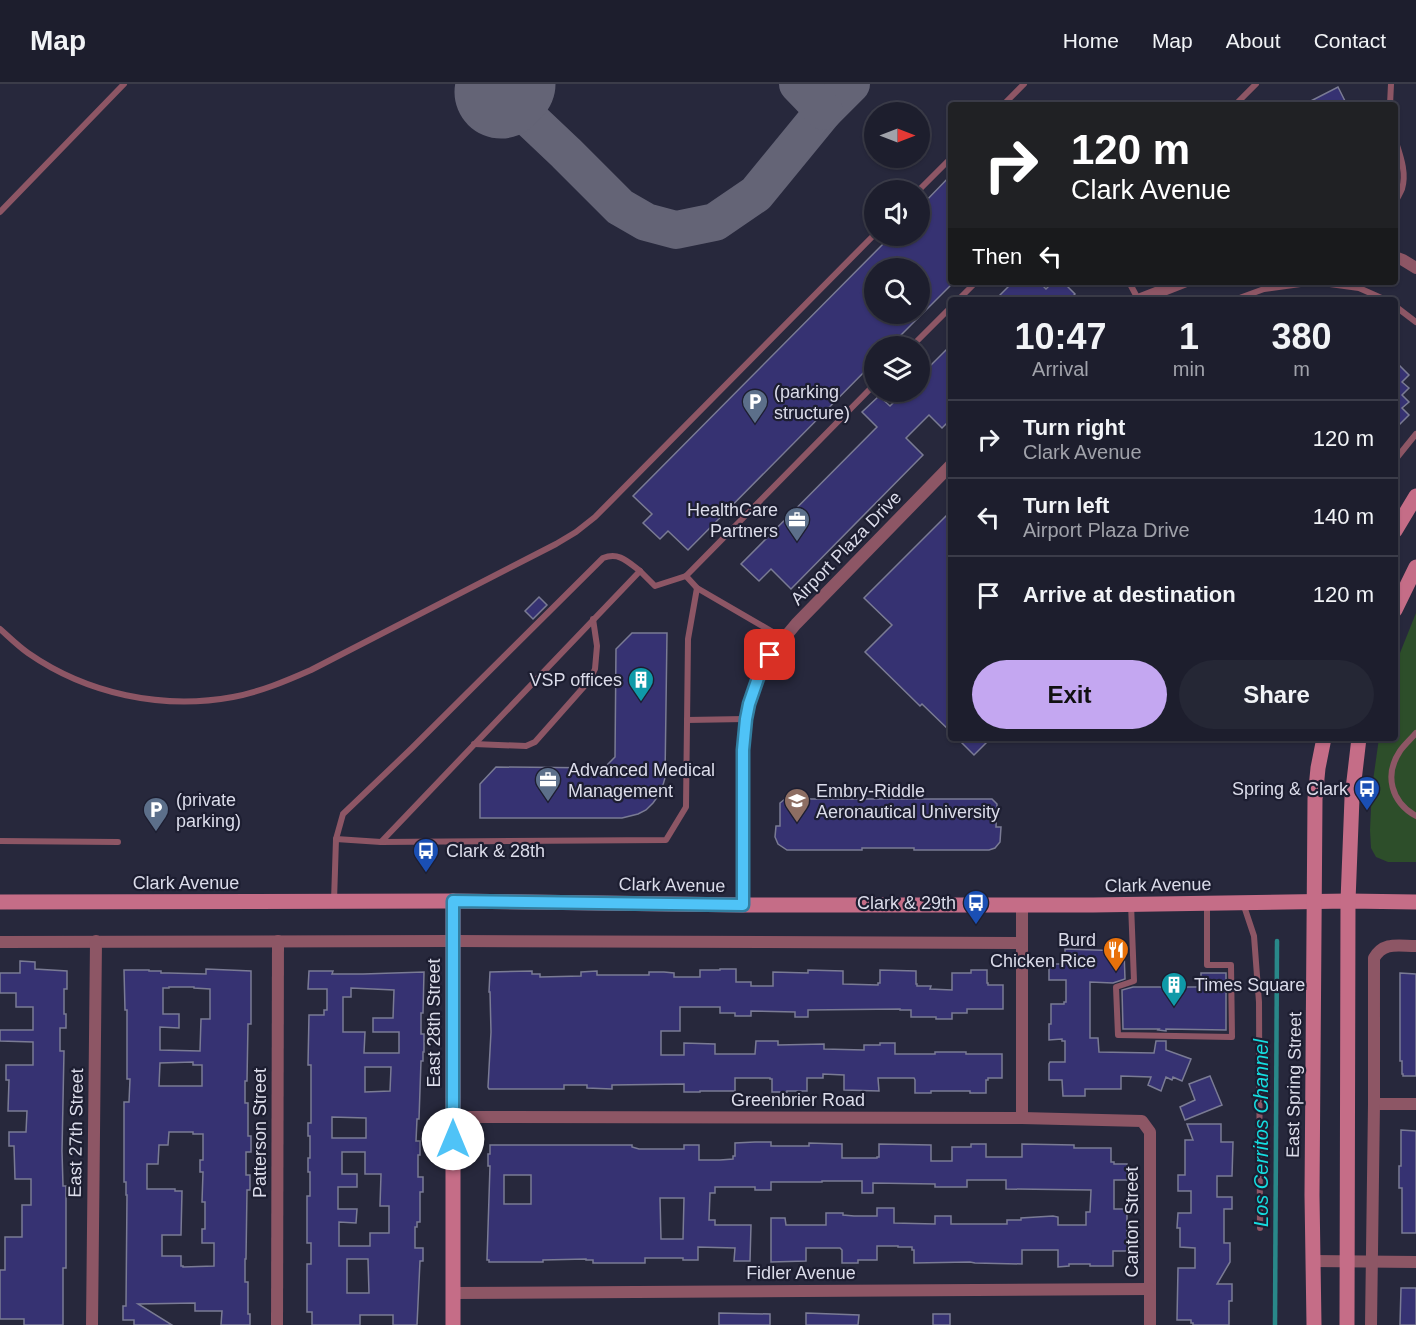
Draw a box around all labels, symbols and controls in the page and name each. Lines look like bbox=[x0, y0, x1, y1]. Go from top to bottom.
text: Map bbox=[30, 25, 86, 56]
text: Home bbox=[1063, 29, 1119, 52]
text: Map bbox=[1152, 29, 1193, 52]
text: About bbox=[1226, 29, 1281, 52]
text: Contact bbox=[1314, 29, 1386, 52]
north arrow bbox=[864, 102, 930, 168]
map controls bbox=[864, 102, 930, 402]
icon: right bbox=[972, 126, 1050, 204]
text: 120 m bbox=[1071, 126, 1190, 173]
text: Clark Avenue bbox=[1071, 175, 1231, 205]
button: sound bbox=[864, 180, 930, 246]
icon: left bbox=[1034, 240, 1067, 273]
text: Then bbox=[972, 244, 1022, 269]
button: search bbox=[864, 258, 930, 324]
text: 10:47 bbox=[1014, 316, 1106, 357]
text: 1 bbox=[1179, 316, 1199, 357]
text: 380 bbox=[1271, 316, 1332, 357]
button: layers bbox=[864, 336, 930, 402]
text: Arrival bbox=[1032, 358, 1089, 380]
text: min bbox=[1173, 358, 1205, 380]
text: m bbox=[1293, 358, 1310, 380]
place label: (parking structure) bbox=[774, 382, 850, 423]
parking icon: (parking structure) bbox=[740, 387, 770, 425]
text: Turn right bbox=[1023, 415, 1125, 440]
icon: right bbox=[972, 423, 1005, 456]
text: 120 m bbox=[1313, 426, 1374, 451]
text: Clark Avenue bbox=[1023, 441, 1142, 463]
street label: Airport Plaza Drive bbox=[787, 487, 905, 609]
text: Turn left bbox=[1023, 493, 1109, 518]
place label: HealthCare Partners bbox=[687, 500, 778, 541]
icon: left bbox=[972, 501, 1005, 534]
text: 140 m bbox=[1313, 504, 1374, 529]
office icon: HealthCare Partners bbox=[782, 505, 812, 543]
text: Airport Plaza Drive bbox=[1023, 519, 1190, 541]
icon: arrive bbox=[972, 579, 1005, 612]
text: Arrive at destination bbox=[1023, 582, 1236, 607]
text: 120 m bbox=[1313, 582, 1374, 607]
pin bbox=[744, 629, 795, 680]
icon: arrive bbox=[753, 638, 786, 671]
button: Exit bbox=[972, 660, 1167, 729]
button: Share bbox=[1179, 660, 1374, 729]
building icon: VSP offices bbox=[626, 665, 656, 703]
place label: VSP offices bbox=[530, 670, 622, 690]
place label: Advanced Medical Management bbox=[568, 760, 715, 801]
office icon: Advanced Medical Management bbox=[533, 765, 563, 803]
bus stop icon: Spring & Clark bbox=[1352, 774, 1382, 812]
place label: Spring & Clark bbox=[1232, 779, 1349, 799]
place label: Embry-Riddle Aeronautical University bbox=[816, 781, 1000, 822]
school or university icon: Embry-Riddle Aeronautical University bbox=[782, 786, 812, 824]
place label: (private parking) bbox=[176, 790, 241, 831]
parking icon: (private parking) bbox=[141, 795, 171, 833]
bus stop icon: Clark & 28th bbox=[411, 836, 441, 874]
place label: Clark & 28th bbox=[446, 841, 545, 861]
street label: Clark Avenue bbox=[133, 873, 239, 893]
street label: Clark Avenue bbox=[618, 874, 726, 896]
street label: Clark Avenue bbox=[1104, 874, 1212, 896]
bus stop icon: Clark & 29th bbox=[961, 888, 991, 926]
place label: Clark & 29th bbox=[857, 893, 956, 913]
place label: Burd Chicken Rice bbox=[990, 930, 1096, 971]
restaurant icon: Burd Chicken Rice bbox=[1101, 935, 1131, 973]
street label: East 28th Street bbox=[424, 958, 444, 1088]
building icon: Times Square bbox=[1159, 970, 1189, 1008]
place label: Times Square bbox=[1194, 975, 1305, 995]
street label: East Spring Street bbox=[1283, 1012, 1305, 1158]
water label: Los Cerritos Channel bbox=[1250, 1039, 1272, 1227]
street label: East 27th Street bbox=[65, 1068, 87, 1198]
street label: Patterson Street bbox=[250, 1068, 270, 1198]
street label: Greenbrier Road bbox=[731, 1090, 865, 1110]
position arrow bbox=[421, 1107, 485, 1171]
street label: Canton Street bbox=[1122, 1166, 1142, 1278]
street label: Fidler Avenue bbox=[746, 1263, 856, 1283]

